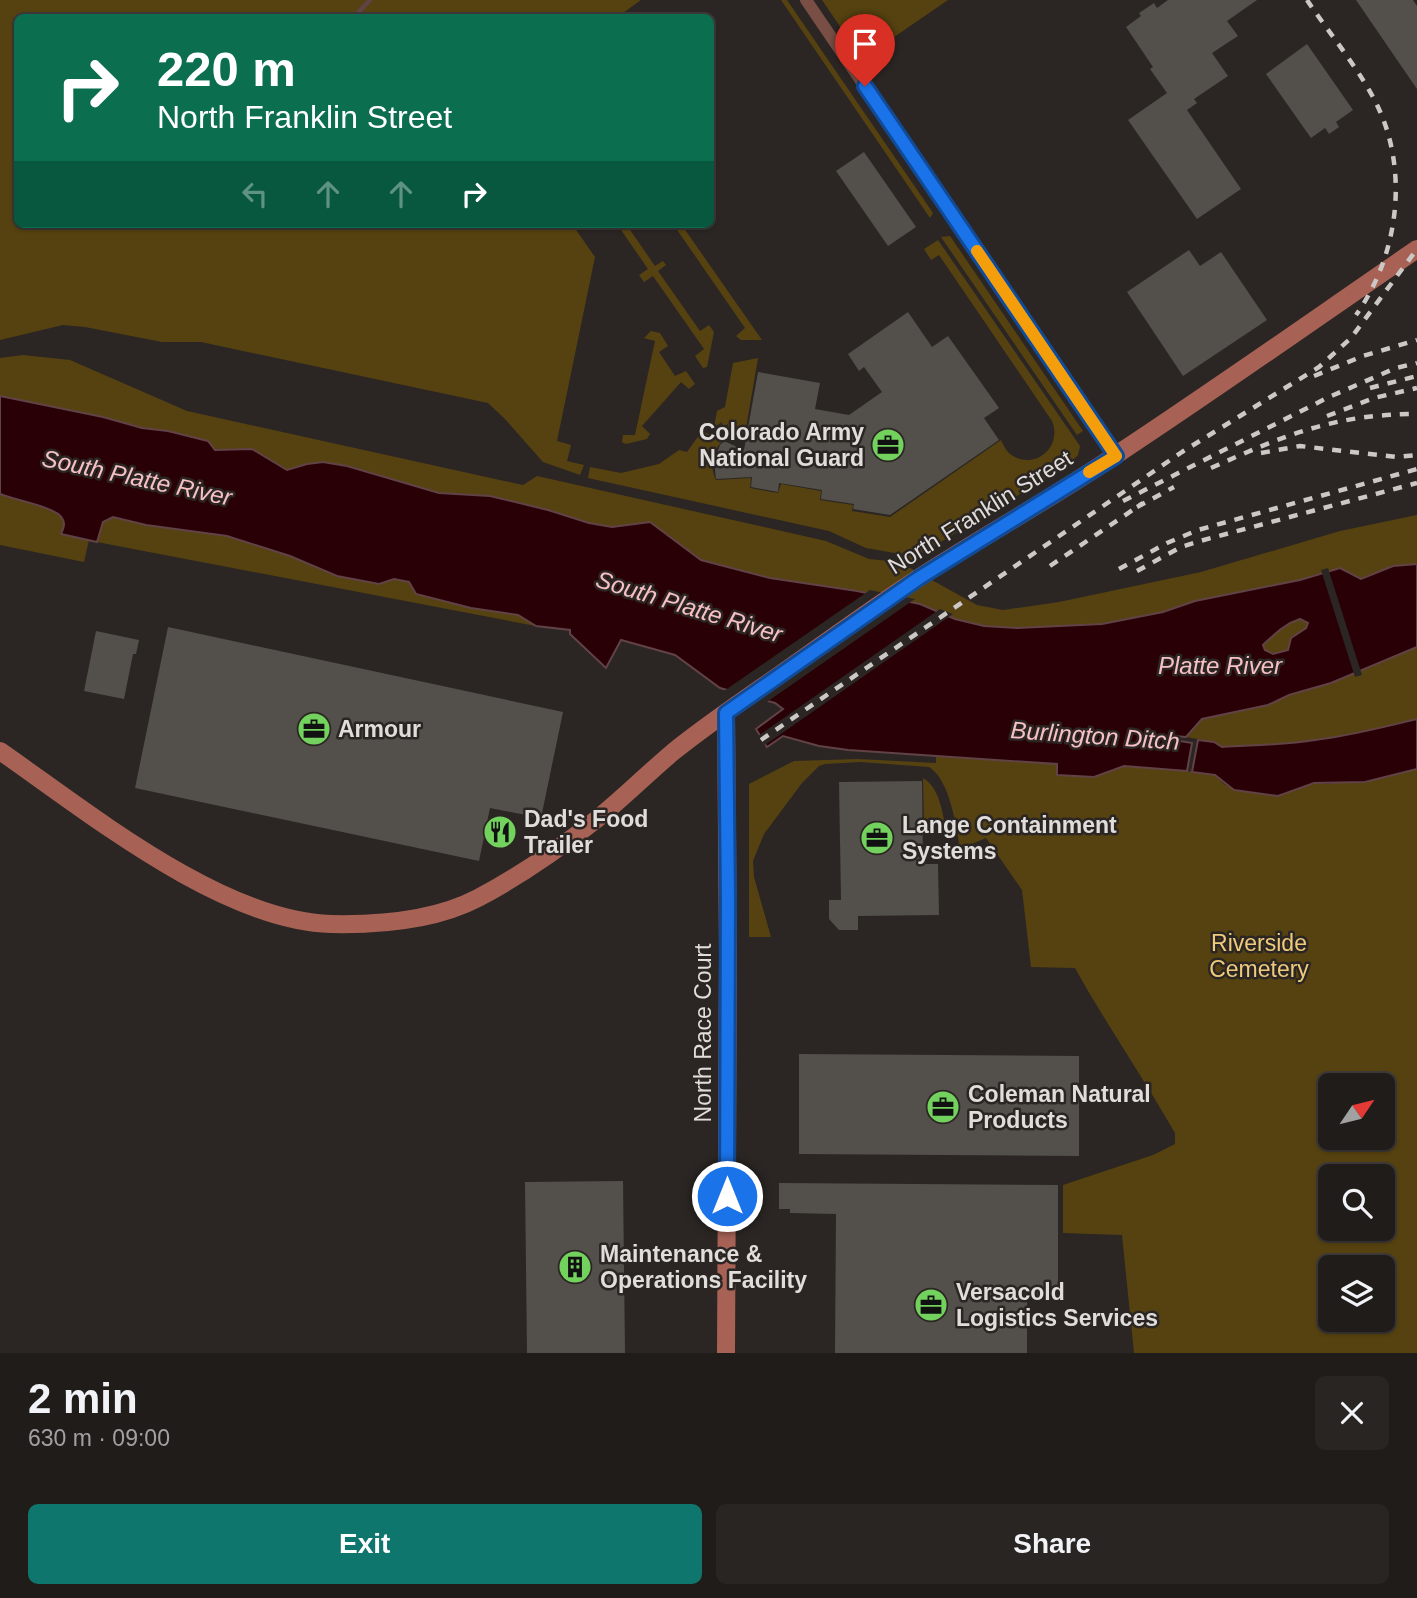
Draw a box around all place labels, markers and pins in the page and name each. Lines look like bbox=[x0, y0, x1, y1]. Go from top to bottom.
pin bbox=[835, 14, 895, 86]
place label: Colorado Army National Guard bbox=[699, 419, 864, 471]
office icon: Colorado Army National Guard bbox=[869, 426, 907, 464]
office icon: Armour bbox=[295, 710, 333, 748]
place label: Armour bbox=[338, 716, 421, 742]
place label: Dad's Food Trailer bbox=[524, 806, 648, 858]
place label: Lange Containment Systems bbox=[902, 812, 1117, 864]
restaurant icon: Dad's Food Trailer bbox=[481, 813, 519, 851]
office icon: Lange Containment Systems bbox=[858, 819, 896, 857]
place label: Coleman Natural Products bbox=[968, 1081, 1151, 1133]
office icon: Coleman Natural Products bbox=[924, 1088, 962, 1126]
place label: Maintenance & Operations Facility bbox=[600, 1241, 807, 1293]
building icon: Maintenance & Operations Facility bbox=[556, 1248, 594, 1286]
place label: Versacold Logistics Services bbox=[956, 1279, 1158, 1331]
office icon: Versacold Logistics Services bbox=[912, 1286, 950, 1324]

